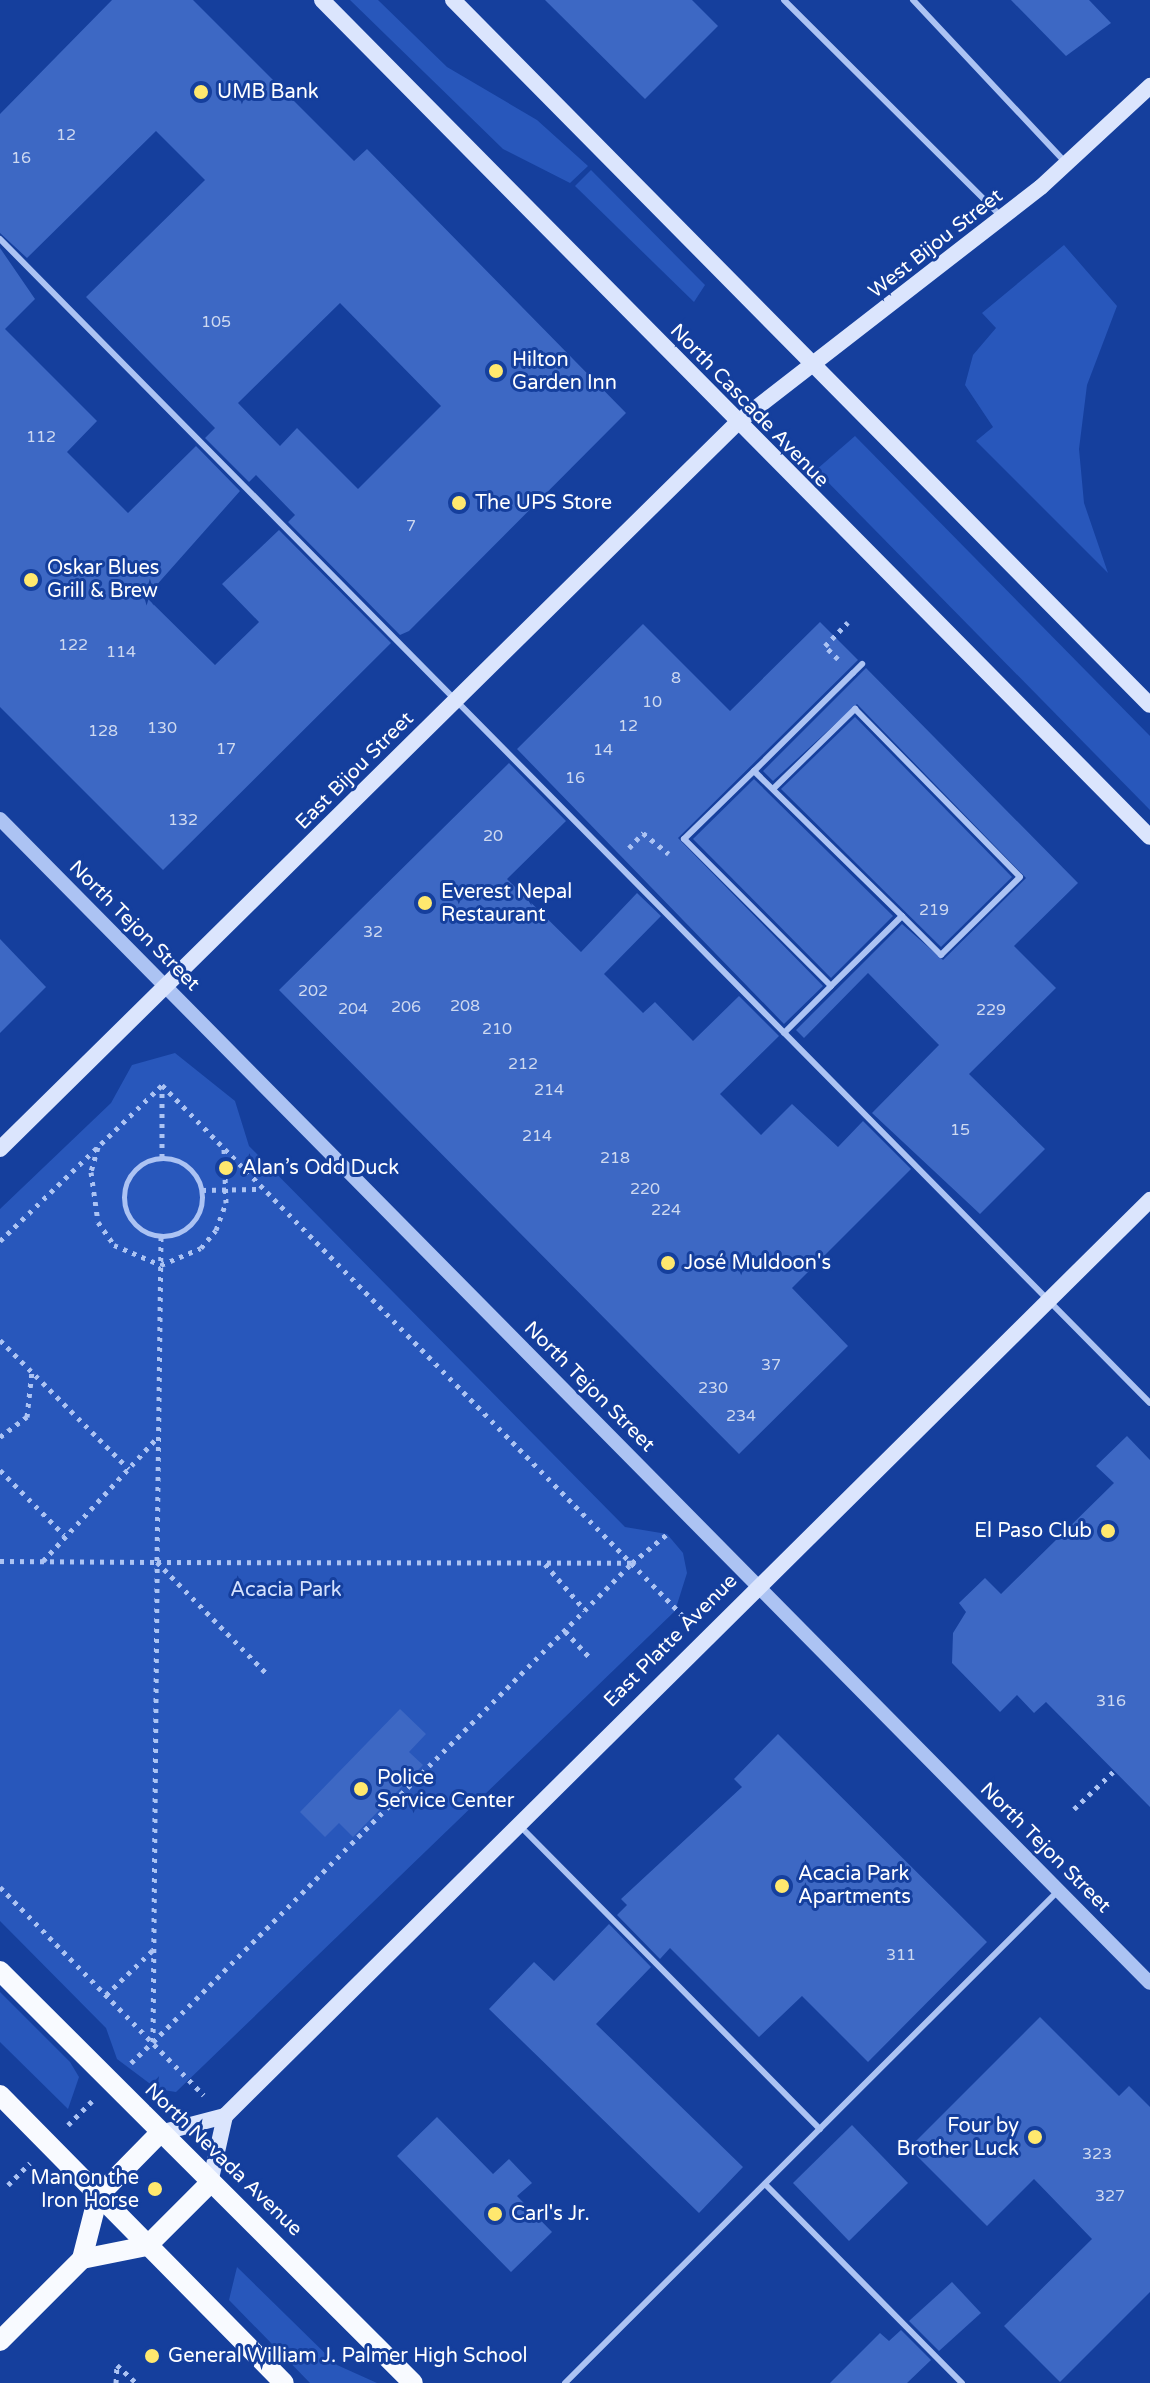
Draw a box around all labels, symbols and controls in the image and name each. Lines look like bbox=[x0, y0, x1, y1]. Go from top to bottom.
place label: UMB Bank bbox=[217, 80, 319, 104]
marker: UMB Bank bbox=[192, 83, 210, 101]
house number: 12 bbox=[56, 125, 76, 145]
house number: 16 bbox=[11, 148, 31, 168]
street label: West Bijou Street bbox=[864, 184, 1008, 304]
house number: 105 bbox=[201, 312, 231, 332]
street label: North Cascade Avenue bbox=[665, 319, 833, 493]
place label: Hilton Garden Inn bbox=[512, 348, 617, 395]
marker: Hilton Garden Inn bbox=[487, 362, 505, 380]
house number: 112 bbox=[26, 427, 56, 447]
place label: The UPS Store bbox=[475, 491, 612, 515]
marker: The UPS Store bbox=[450, 494, 468, 512]
house number: 7 bbox=[406, 516, 416, 536]
place label: Oskar Blues Grill & Brew bbox=[47, 556, 159, 603]
marker: Oskar Blues Grill & Brew bbox=[22, 571, 40, 589]
house number: 122 bbox=[58, 635, 88, 655]
house number: 114 bbox=[106, 642, 136, 662]
house number: 8 bbox=[671, 668, 681, 688]
house number: 10 bbox=[642, 692, 662, 712]
street label: East Bijou Street bbox=[291, 707, 419, 835]
house number: 12 bbox=[618, 716, 638, 736]
house number: 130 bbox=[147, 718, 177, 738]
house number: 128 bbox=[88, 721, 118, 741]
house number: 17 bbox=[216, 739, 236, 759]
house number: 14 bbox=[593, 740, 613, 760]
house number: 16 bbox=[565, 768, 585, 788]
house number: 132 bbox=[168, 810, 198, 830]
house number: 20 bbox=[483, 826, 503, 846]
street label: North Tejon Street bbox=[64, 856, 204, 996]
place label: Everest Nepal Restaurant bbox=[441, 880, 572, 927]
marker: Everest Nepal Restaurant bbox=[416, 894, 434, 912]
house number: 219 bbox=[919, 900, 949, 920]
house number: 32 bbox=[363, 922, 383, 942]
house number: 202 bbox=[298, 981, 328, 1001]
house number: 208 bbox=[450, 996, 480, 1016]
house number: 206 bbox=[391, 997, 421, 1017]
house number: 204 bbox=[338, 999, 368, 1019]
house number: 229 bbox=[976, 1000, 1006, 1020]
house number: 210 bbox=[482, 1019, 512, 1039]
house number: 212 bbox=[508, 1054, 538, 1074]
house number: 214 bbox=[534, 1080, 564, 1100]
house number: 15 bbox=[950, 1120, 970, 1140]
house number: 214 bbox=[522, 1126, 552, 1146]
house number: 218 bbox=[600, 1148, 630, 1168]
place label: Alan’s Odd Duck bbox=[242, 1156, 399, 1180]
marker: Alan’s Odd Duck bbox=[217, 1159, 235, 1177]
house number: 220 bbox=[630, 1179, 660, 1199]
house number: 224 bbox=[651, 1200, 681, 1220]
place label: José Muldoon's bbox=[684, 1251, 831, 1275]
marker: José Muldoon's bbox=[659, 1254, 677, 1272]
street label: North Tejon Street bbox=[519, 1317, 659, 1457]
house number: 37 bbox=[761, 1355, 781, 1375]
house number: 230 bbox=[698, 1378, 728, 1398]
house number: 234 bbox=[726, 1406, 756, 1426]
place label: El Paso Club bbox=[974, 1519, 1092, 1543]
marker: El Paso Club bbox=[1099, 1522, 1117, 1540]
street label: East Platte Avenue bbox=[599, 1569, 743, 1713]
park label: Acacia Park bbox=[230, 1578, 342, 1602]
house number: 316 bbox=[1096, 1691, 1126, 1711]
place label: Police Service Center bbox=[377, 1766, 514, 1813]
street label: North Tejon Street bbox=[975, 1778, 1115, 1918]
marker: Police Service Center bbox=[352, 1780, 370, 1798]
place label: Acacia Park Apartments bbox=[798, 1862, 911, 1909]
marker: Acacia Park Apartments bbox=[773, 1877, 791, 1895]
house number: 311 bbox=[886, 1945, 916, 1965]
street label: North Nevada Avenue bbox=[139, 2078, 307, 2242]
place label: Four by Brother Luck bbox=[897, 2114, 1019, 2161]
marker: Four by Brother Luck bbox=[1026, 2128, 1044, 2146]
house number: 323 bbox=[1082, 2144, 1112, 2164]
place label: Man on the Iron Horse bbox=[30, 2166, 139, 2213]
marker: Man on the Iron Horse bbox=[146, 2180, 164, 2198]
house number: 327 bbox=[1095, 2186, 1125, 2206]
place label: Carl's Jr. bbox=[511, 2202, 590, 2226]
marker: Carl's Jr. bbox=[486, 2205, 504, 2223]
place label: General William J. Palmer High School bbox=[168, 2344, 528, 2368]
marker: General William J. Palmer High School bbox=[143, 2347, 161, 2365]

